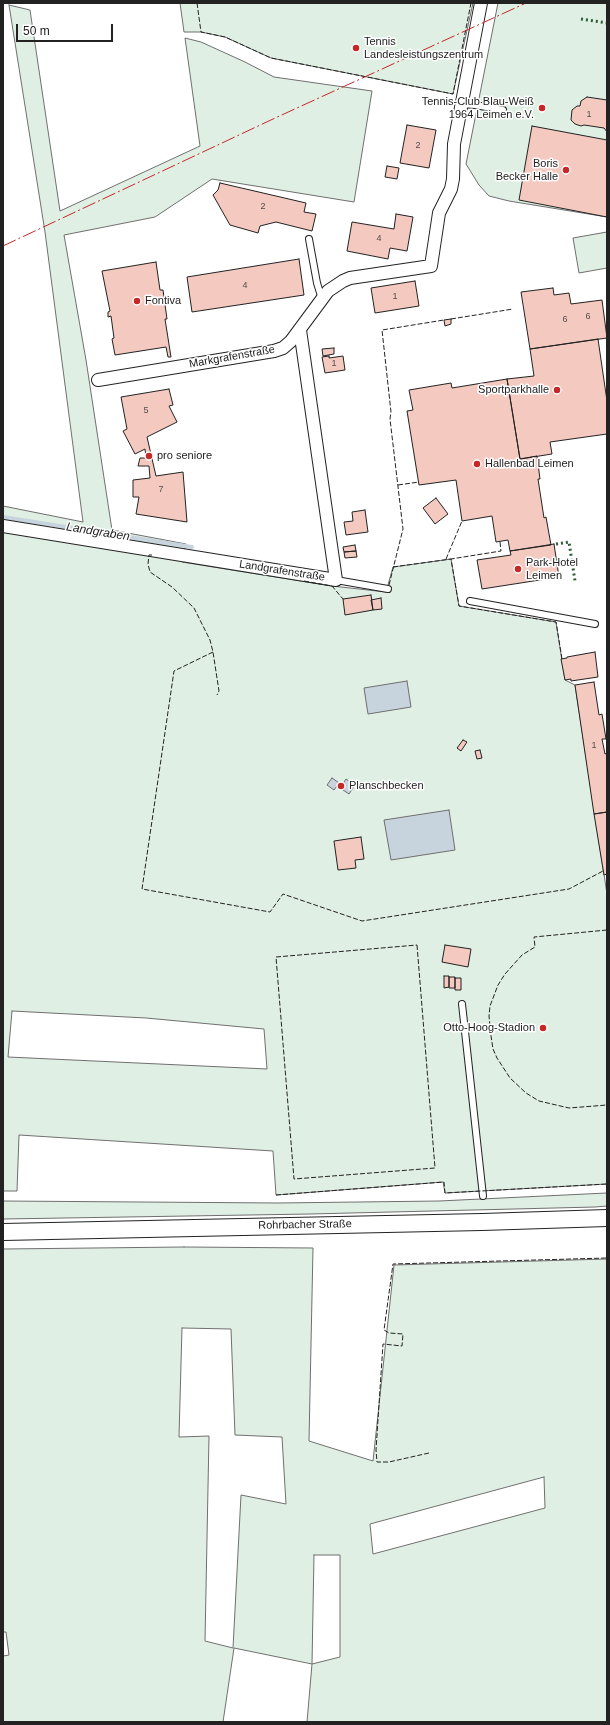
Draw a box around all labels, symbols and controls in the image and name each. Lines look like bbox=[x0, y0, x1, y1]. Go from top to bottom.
scale bar bbox=[18, 16, 115, 42]
text: 50 m bbox=[23, 24, 50, 38]
place label: Tennis Landesleistungszentrum bbox=[364, 35, 483, 61]
marker: Tennis Landesleistungszentrum bbox=[351, 43, 361, 53]
place label: Tennis-Club Blau-Weiß 1964 Leimen e.V. bbox=[422, 95, 534, 121]
marker: Tennis-Club Blau-Weiß 1964 Leimen e.V. bbox=[537, 103, 547, 113]
house number: 1 bbox=[586, 110, 592, 120]
house number: 2 bbox=[415, 141, 421, 151]
place label: Boris Becker Halle bbox=[496, 157, 558, 183]
marker: Boris Becker Halle bbox=[561, 165, 571, 175]
house number: 2 bbox=[260, 202, 266, 212]
house number: 4 bbox=[376, 234, 382, 244]
house number: 4 bbox=[242, 281, 248, 291]
house number: 1 bbox=[392, 292, 398, 302]
place label: Fontiva bbox=[145, 294, 181, 308]
marker: Fontiva bbox=[132, 296, 142, 306]
house number: 6 bbox=[585, 312, 591, 322]
house number: 6 bbox=[562, 315, 568, 325]
street label: Markgrafenstraße bbox=[188, 343, 276, 371]
house number: 1 bbox=[331, 359, 337, 369]
place label: Sportparkhalle bbox=[478, 383, 549, 397]
marker: Sportparkhalle bbox=[552, 385, 562, 395]
house number: 5 bbox=[143, 406, 149, 416]
place label: pro seniore bbox=[157, 449, 212, 463]
marker: pro seniore bbox=[144, 451, 154, 461]
place label: Hallenbad Leimen bbox=[485, 457, 574, 471]
marker: Hallenbad Leimen bbox=[472, 459, 482, 469]
house number: 7 bbox=[158, 485, 164, 495]
water label: Landgraben bbox=[65, 520, 131, 544]
place label: Park-Hotel Leimen bbox=[526, 556, 578, 582]
street label: Landgrafenstraße bbox=[238, 558, 326, 584]
marker: Park-Hotel Leimen bbox=[513, 564, 523, 574]
house number: 1 bbox=[591, 741, 597, 751]
place label: Planschbecken bbox=[349, 779, 424, 793]
marker: Planschbecken bbox=[336, 781, 346, 791]
place label: Otto-Hoog-Stadion bbox=[443, 1021, 535, 1035]
marker: Otto-Hoog-Stadion bbox=[538, 1023, 548, 1033]
street label: Rohrbacher Straße bbox=[258, 1218, 352, 1232]

